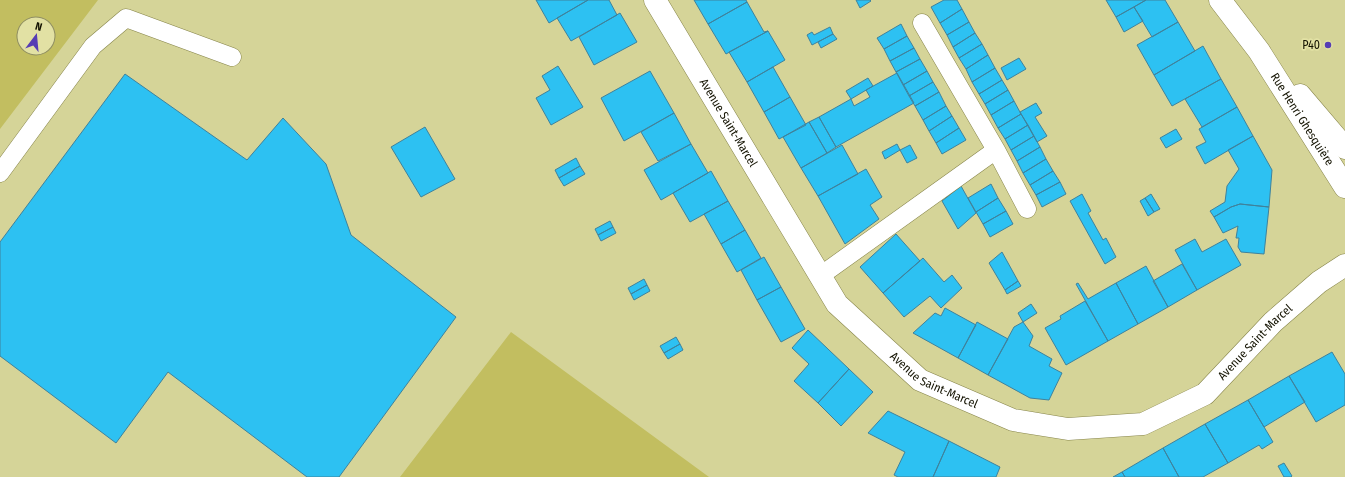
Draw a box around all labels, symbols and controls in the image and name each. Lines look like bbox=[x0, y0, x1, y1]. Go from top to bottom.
north arrow bbox=[16, 16, 56, 56]
text: N bbox=[34, 20, 44, 34]
place label: P40 bbox=[1302, 38, 1320, 52]
marker: P40 bbox=[1323, 40, 1333, 50]
street label: Rue Henri Ghesquière bbox=[1268, 70, 1337, 168]
street label: Avenue Saint-Marcel bbox=[697, 76, 760, 169]
street label: Avenue Saint-Marcel bbox=[1215, 301, 1295, 383]
street label: Avenue Saint-Marcel bbox=[887, 349, 980, 411]

